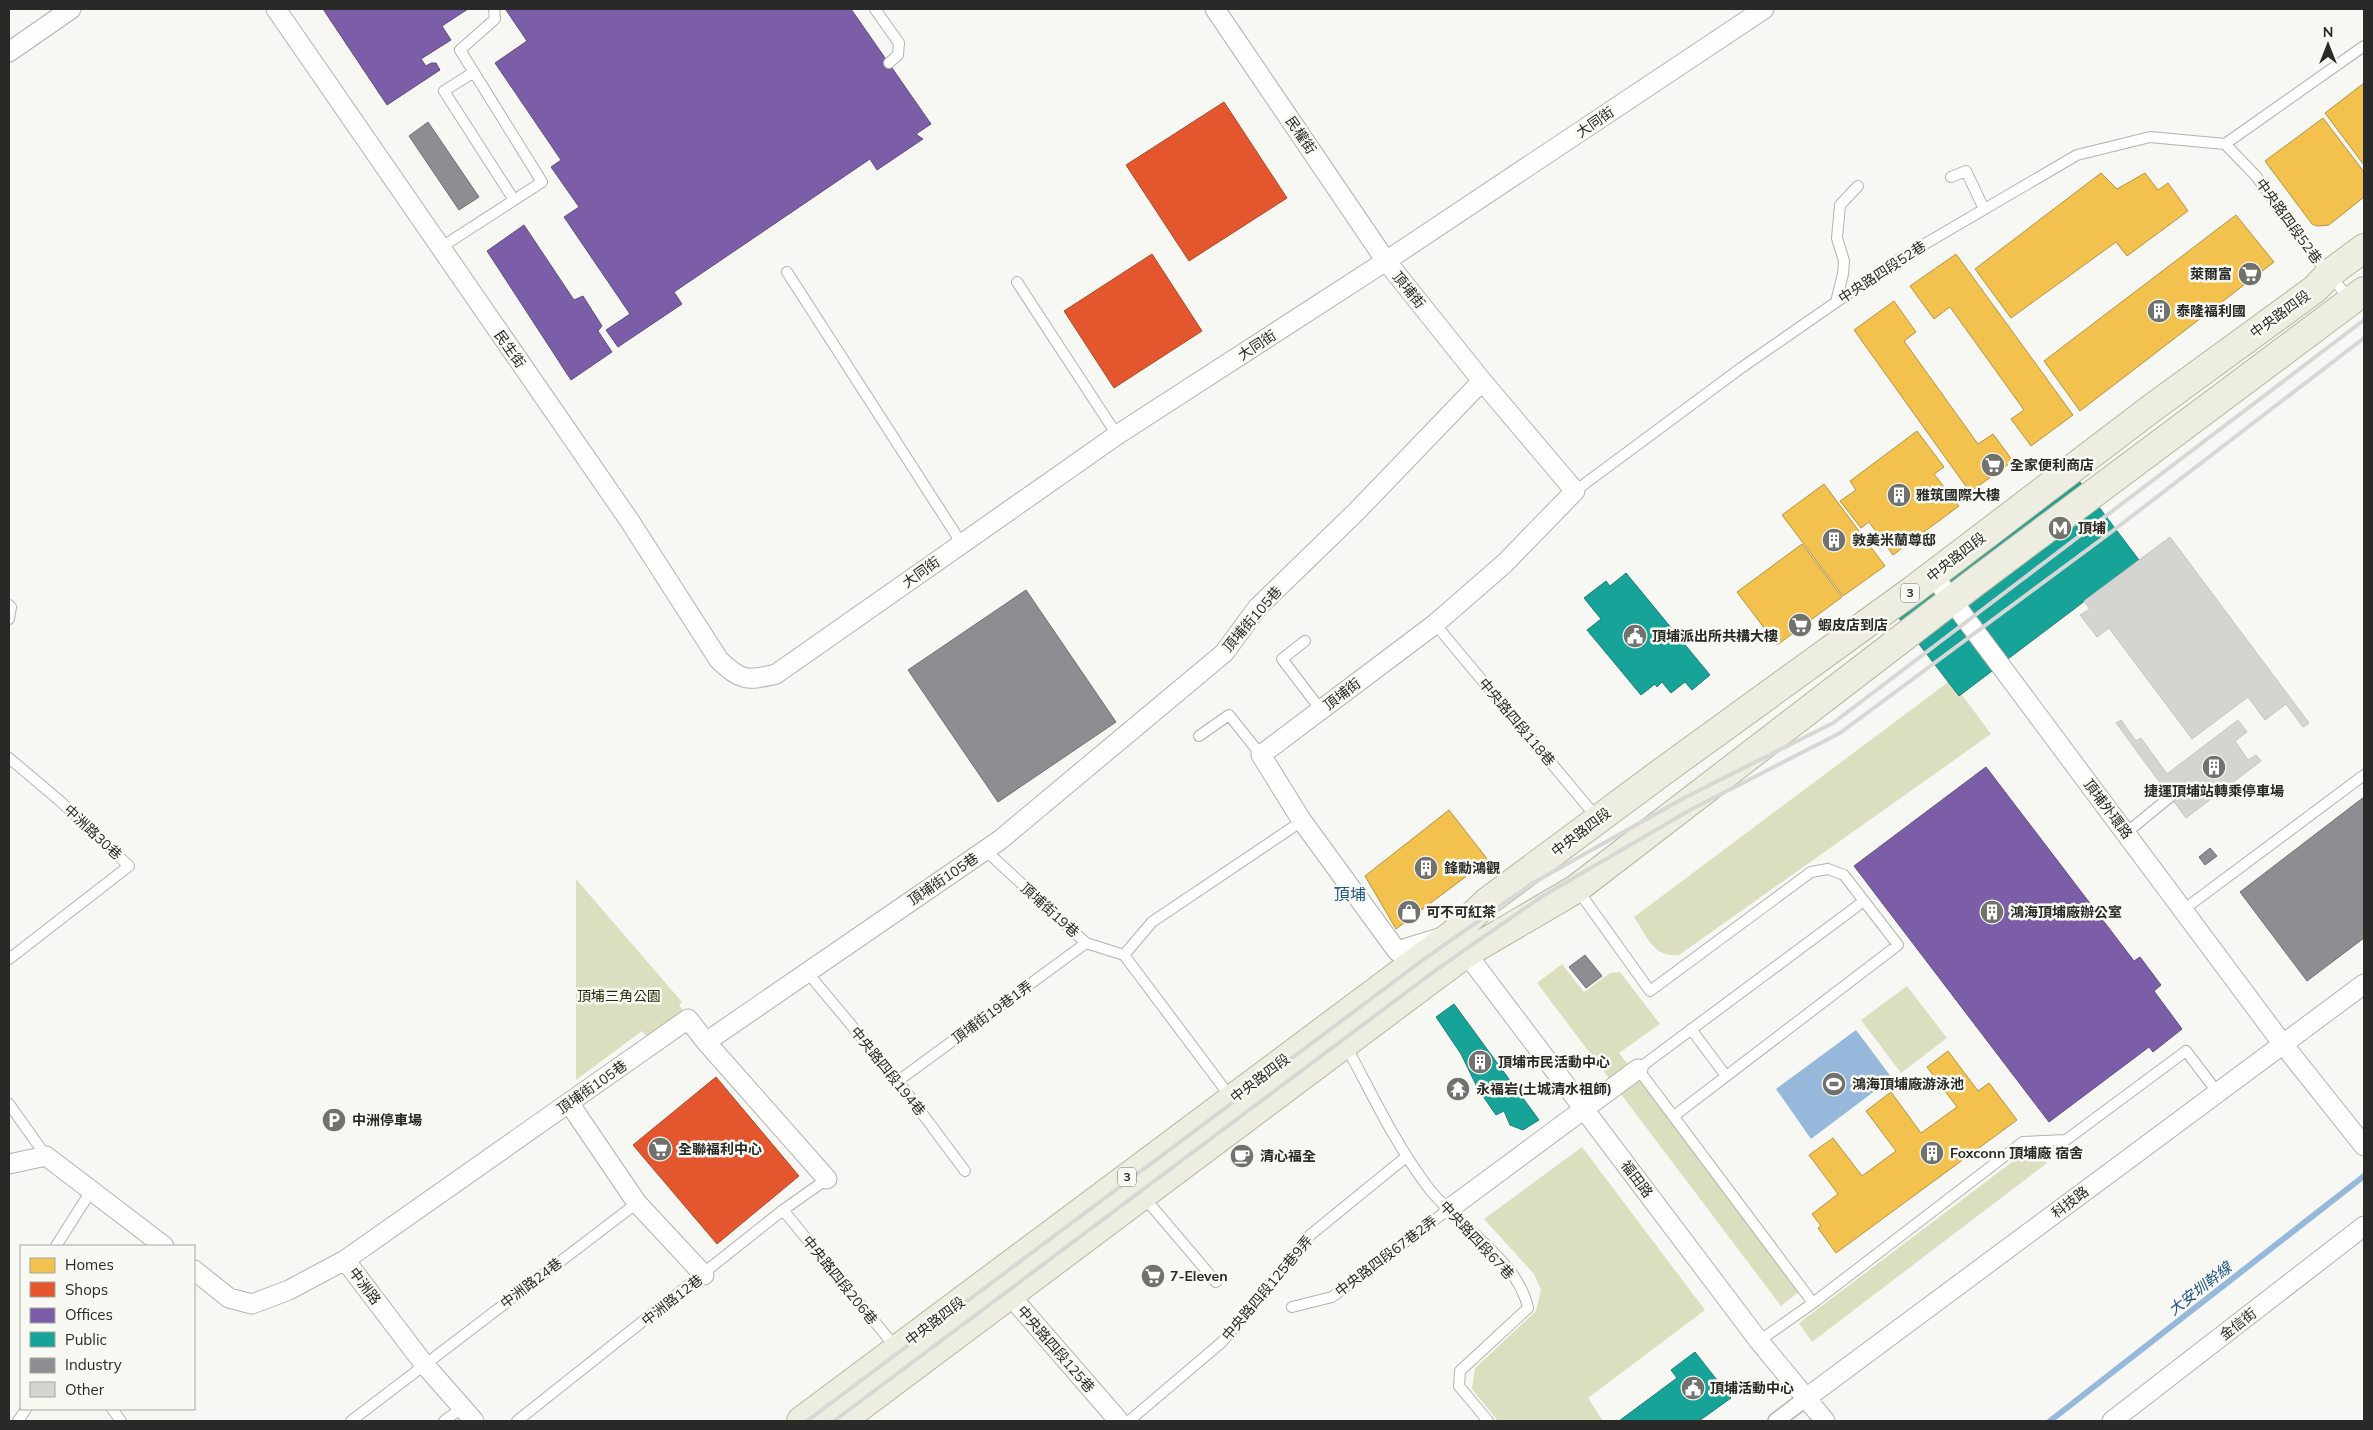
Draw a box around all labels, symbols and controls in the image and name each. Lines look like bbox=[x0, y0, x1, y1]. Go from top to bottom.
north arrow bbox=[2303, 20, 2353, 70]
text: N bbox=[2323, 23, 2333, 41]
street label: 大同街 bbox=[1573, 103, 1617, 141]
street label: 民權街 bbox=[1282, 113, 1320, 157]
street label: 中央路四段52巷 bbox=[2252, 175, 2326, 267]
street label: 中央路四段52巷 bbox=[1835, 237, 1929, 307]
supermarket icon: 萊爾富 bbox=[2237, 261, 2263, 287]
place label: 萊爾富 bbox=[2190, 265, 2232, 283]
street label: 頂埔街 bbox=[1389, 268, 1429, 312]
street label: 中央路四段 bbox=[2246, 286, 2314, 342]
building icon: 泰隆福利國 bbox=[2146, 298, 2172, 324]
place label: 泰隆福利國 bbox=[2176, 302, 2246, 320]
street label: 大同街 bbox=[1234, 326, 1280, 364]
street label: 民生街 bbox=[491, 327, 529, 371]
supermarket icon: 全家便利商店 bbox=[1980, 452, 2006, 478]
place label: 全家便利商店 bbox=[2010, 456, 2094, 474]
building icon: 雅筑國際大樓 bbox=[1886, 482, 1912, 508]
place label: 雅筑國際大樓 bbox=[1916, 486, 2000, 504]
metro station icon: 頂埔 bbox=[2047, 515, 2073, 541]
place label: 頂埔 bbox=[2078, 519, 2106, 537]
building icon: 敦美米蘭尊邸 bbox=[1821, 527, 1847, 553]
street label: 中央路四段 bbox=[1923, 528, 1989, 586]
place label: 敦美米蘭尊邸 bbox=[1852, 531, 1936, 549]
street label: 大同街 bbox=[899, 553, 943, 591]
street label: 頂埔街105巷 bbox=[1219, 582, 1285, 656]
road number: 3 bbox=[1901, 584, 1919, 602]
supermarket icon: 蝦皮店到店 bbox=[1787, 612, 1813, 638]
place label: 蝦皮店到店 bbox=[1818, 616, 1888, 634]
public building icon: 頂埔派出所共構大樓 bbox=[1622, 623, 1648, 649]
place label: 頂埔派出所共構大樓 bbox=[1652, 627, 1778, 645]
street label: 頂埔街 bbox=[1320, 674, 1364, 714]
street label: 中央路四段118巷 bbox=[1475, 674, 1559, 770]
building icon: 捷運頂埔站轉乘停車場 bbox=[2201, 754, 2227, 780]
street label: 頂埔外環路 bbox=[2080, 776, 2136, 842]
place label: 捷運頂埔站轉乘停車場 bbox=[2144, 782, 2284, 800]
street label: 中洲路30巷 bbox=[60, 801, 126, 863]
street label: 中央路四段 bbox=[1548, 804, 1614, 860]
street label: 頂埔街105巷 bbox=[904, 849, 982, 909]
building icon: 鋒勳鴻觀 bbox=[1413, 855, 1439, 881]
place label: 鋒勳鴻觀 bbox=[1444, 859, 1500, 877]
street label: 頂埔街19巷 bbox=[1017, 879, 1083, 941]
district label: 頂埔 bbox=[1334, 884, 1366, 904]
shop icon: 可不可紅茶 bbox=[1396, 899, 1422, 925]
building icon: 鴻海頂埔廠辦公室 bbox=[1979, 899, 2005, 925]
place label: 可不可紅茶 bbox=[1426, 903, 1496, 921]
place label: 鴻海頂埔廠辦公室 bbox=[2010, 903, 2122, 921]
street label: 頂埔街19巷1弄 bbox=[948, 977, 1036, 1047]
park label: 頂埔三角公園 bbox=[577, 987, 661, 1005]
street label: 中央路四段194巷 bbox=[847, 1023, 929, 1119]
building icon: 頂埔市民活動中心 bbox=[1467, 1049, 1493, 1075]
street label: 中央路四段 bbox=[1227, 1050, 1293, 1106]
place label: 頂埔市民活動中心 bbox=[1498, 1053, 1610, 1071]
street label: 頂埔街105巷 bbox=[554, 1056, 630, 1118]
sports icon: 鴻海頂埔廠游泳池 bbox=[1821, 1071, 1847, 1097]
place label: 鴻海頂埔廠游泳池 bbox=[1852, 1075, 1964, 1093]
temple icon: 永福岩(土城清水祖師) bbox=[1445, 1076, 1471, 1102]
place label: 永福岩(土城清水祖師) bbox=[1476, 1080, 1612, 1098]
parking icon: 中洲停車場 bbox=[321, 1107, 347, 1133]
place label: 中洲停車場 bbox=[352, 1111, 422, 1129]
supermarket icon: 全聯福利中心 bbox=[647, 1136, 673, 1162]
place label: 全聯福利中心 bbox=[678, 1140, 762, 1158]
building icon: Foxconn 頂埔廠 宿舍 bbox=[1919, 1140, 1945, 1166]
cafe icon: 清心福全 bbox=[1229, 1143, 1255, 1169]
place label: Foxconn 頂埔廠 宿舍 bbox=[1950, 1144, 2083, 1162]
place label: 清心福全 bbox=[1260, 1147, 1316, 1165]
street label: 福田路 bbox=[1617, 1157, 1657, 1201]
road number: 3 bbox=[1118, 1168, 1136, 1186]
street label: 科技路 bbox=[2048, 1182, 2092, 1222]
street label: 中央路四段67巷 bbox=[1436, 1197, 1518, 1283]
street label: 中央路四段67巷2弄 bbox=[1331, 1212, 1441, 1300]
street label: 中央路四段206巷 bbox=[799, 1232, 881, 1328]
street label: 中央路四段125巷9弄 bbox=[1218, 1232, 1316, 1344]
legend bbox=[20, 1245, 195, 1410]
street label: 中洲路24巷 bbox=[497, 1254, 565, 1312]
text: Homes bbox=[65, 1255, 114, 1274]
water label: 大安圳幹線 bbox=[2164, 1257, 2237, 1319]
supermarket icon: 7-Eleven bbox=[1140, 1263, 1166, 1289]
street label: 中洲路 bbox=[345, 1264, 385, 1308]
place label: 7-Eleven bbox=[1170, 1267, 1228, 1285]
street label: 中洲路12巷 bbox=[638, 1270, 706, 1330]
text: Shops bbox=[65, 1280, 108, 1299]
street label: 中央路四段 bbox=[902, 1293, 968, 1349]
street label: 中央路四段125巷 bbox=[1013, 1302, 1099, 1396]
street label: 金信街 bbox=[2216, 1304, 2260, 1344]
text: Offices bbox=[65, 1305, 113, 1324]
text: Public bbox=[65, 1330, 107, 1349]
text: Industry bbox=[65, 1355, 122, 1374]
public building icon: 頂埔活動中心 bbox=[1680, 1375, 1706, 1401]
place label: 頂埔活動中心 bbox=[1710, 1379, 1794, 1397]
text: Other bbox=[65, 1380, 105, 1399]

